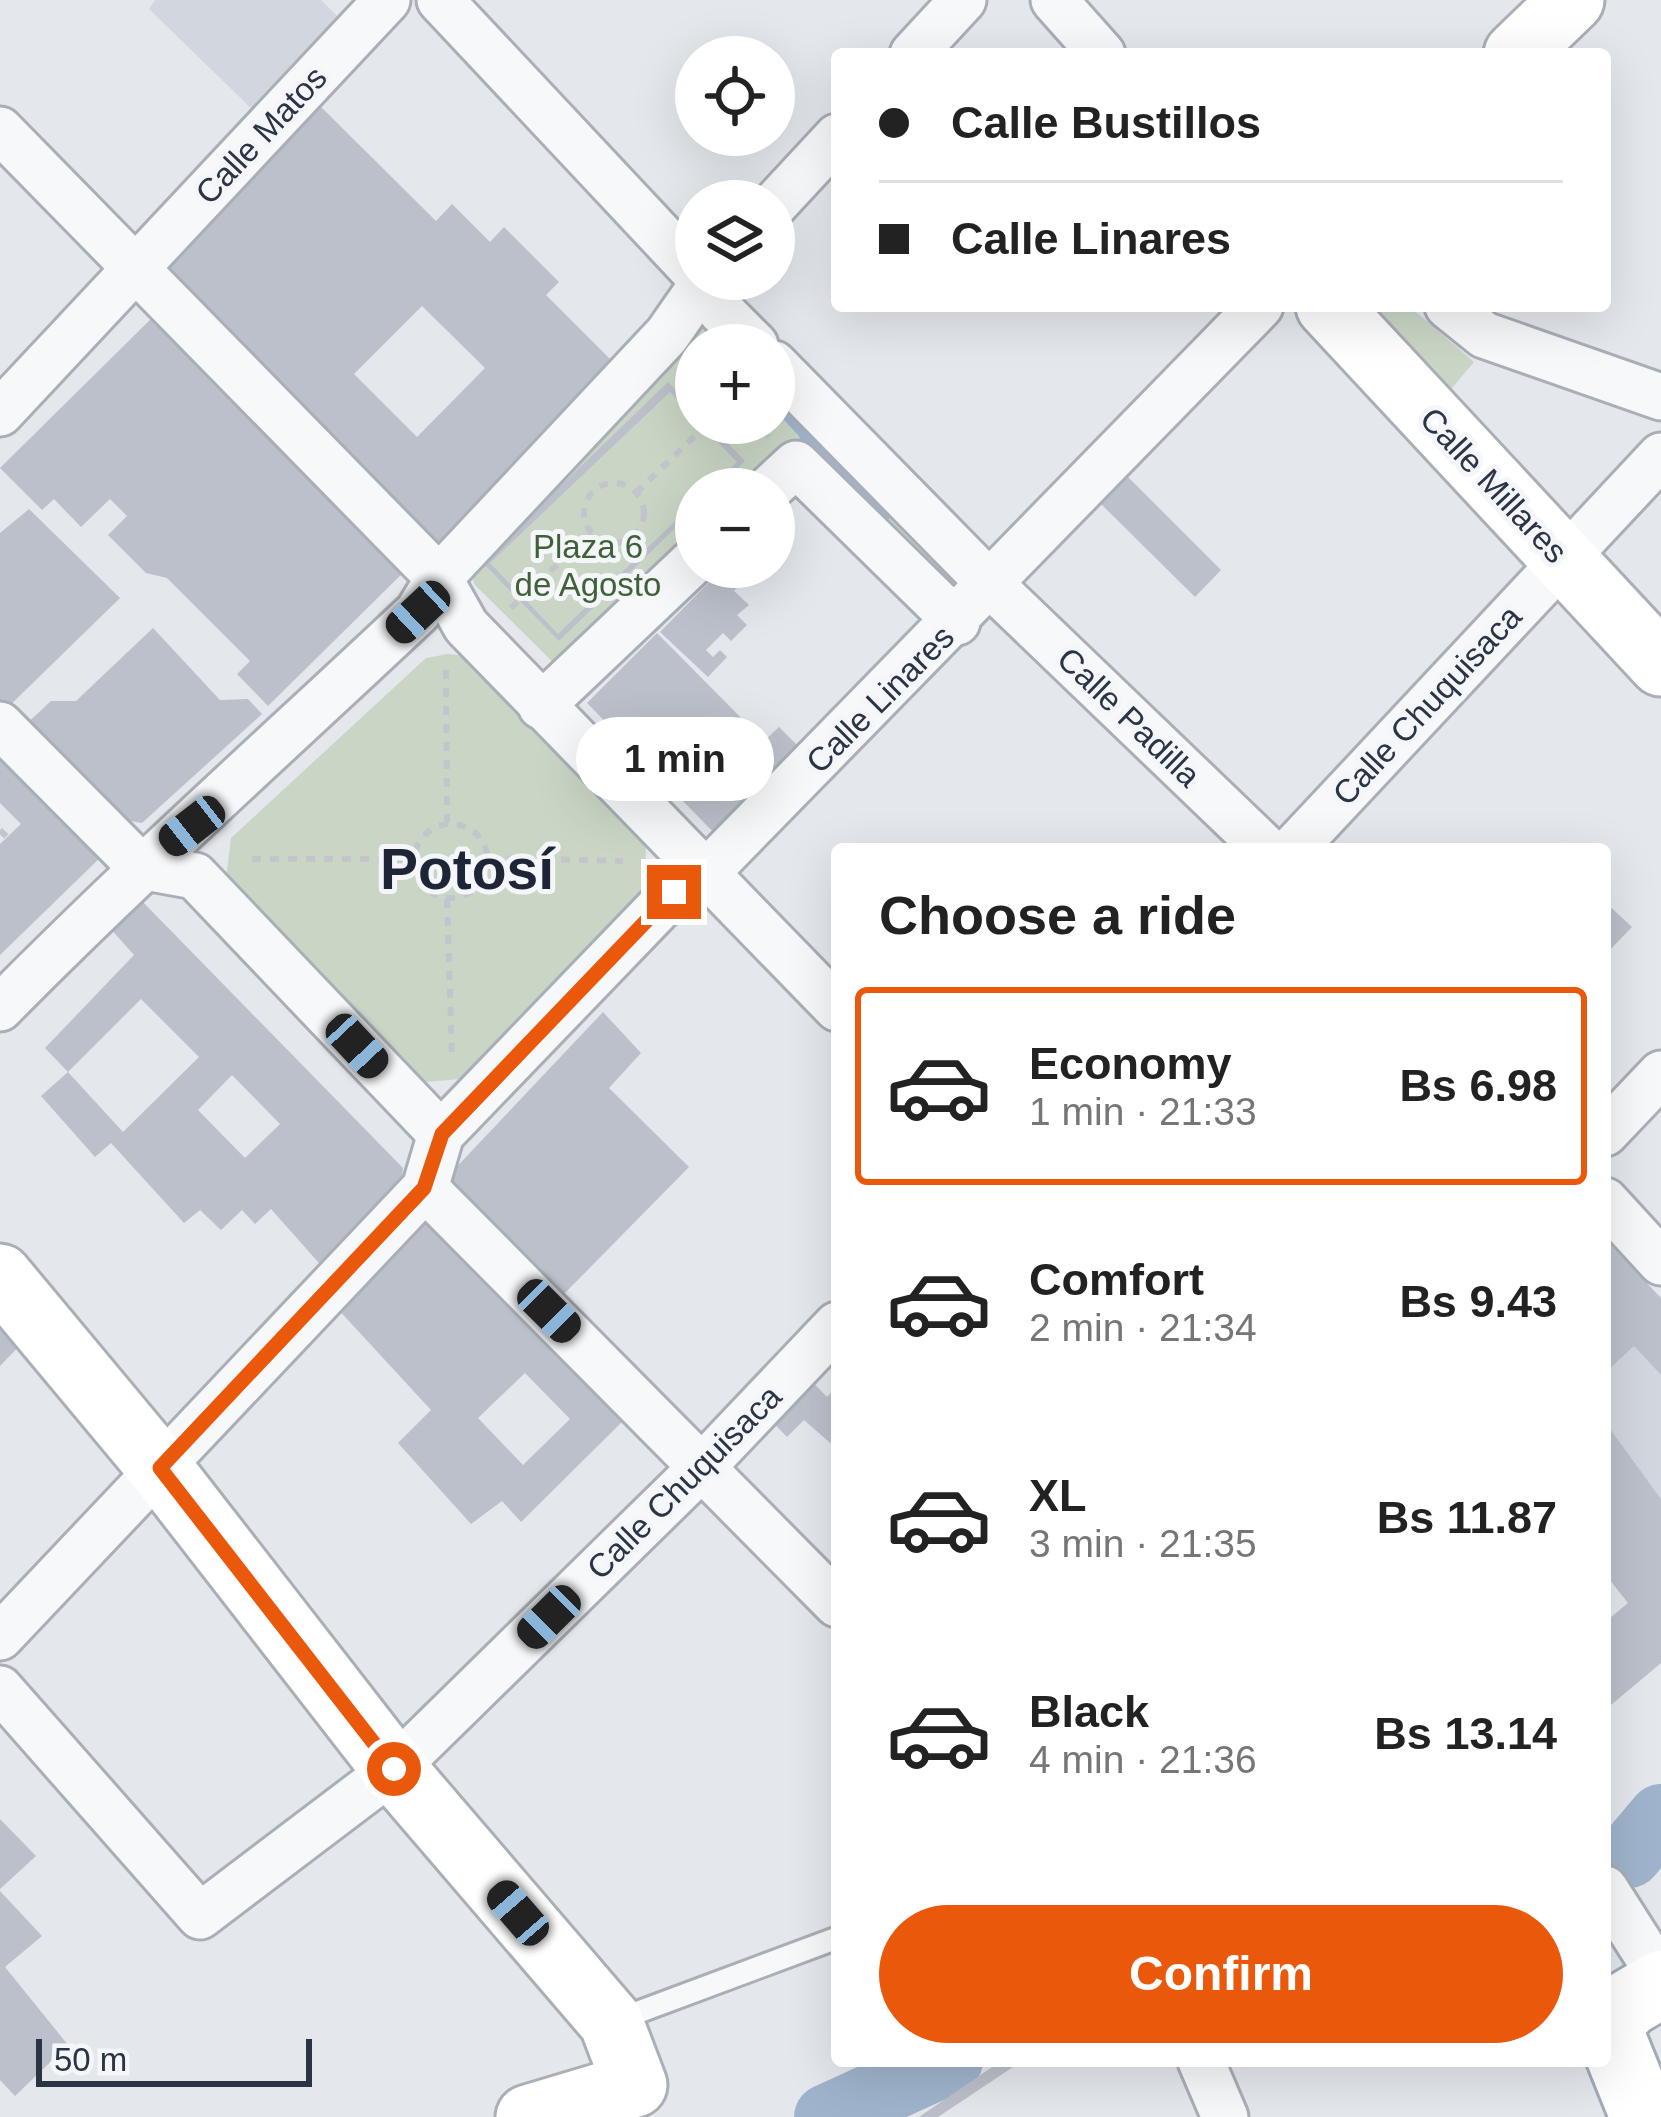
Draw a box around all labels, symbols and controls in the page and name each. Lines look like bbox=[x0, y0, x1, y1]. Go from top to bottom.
map controls bbox=[675, 36, 795, 588]
button: locate bbox=[675, 36, 795, 156]
street label: Calle Matos bbox=[188, 59, 334, 211]
text: Calle Bustillos bbox=[951, 97, 1261, 148]
button: layers bbox=[675, 180, 795, 300]
text: Calle Linares bbox=[951, 213, 1231, 264]
button: + bbox=[675, 324, 795, 444]
street label: Calle Millares bbox=[1413, 400, 1575, 570]
button: − bbox=[675, 468, 795, 588]
park label: Plaza 6 de Agosto bbox=[515, 528, 661, 603]
car bbox=[379, 574, 457, 650]
street label: Calle Chuquisaca bbox=[1325, 597, 1529, 812]
street label: Calle Linares bbox=[799, 618, 961, 780]
street label: Calle Padilla bbox=[1050, 640, 1208, 794]
callout: 1 min bbox=[575, 718, 773, 802]
text: 1 min bbox=[624, 737, 726, 780]
car bbox=[153, 790, 231, 862]
district label: Potosí bbox=[380, 837, 556, 901]
route end bbox=[647, 865, 701, 919]
text: Choose a ride bbox=[879, 885, 1236, 945]
car bbox=[319, 1007, 395, 1085]
icon: car bbox=[885, 1032, 993, 1140]
text: Economy bbox=[1029, 1038, 1232, 1089]
text: Bs 6.98 bbox=[1399, 1060, 1557, 1111]
text: 1 min · 21:33 bbox=[1029, 1090, 1257, 1133]
icon: car bbox=[885, 1248, 993, 1356]
text: Comfort bbox=[1029, 1254, 1204, 1305]
car bbox=[511, 1273, 587, 1349]
text: Bs 9.43 bbox=[1399, 1276, 1557, 1327]
text: 2 min · 21:34 bbox=[1029, 1306, 1257, 1349]
street label: Calle Chuquisaca bbox=[579, 1377, 789, 1587]
icon: car bbox=[885, 1464, 993, 1572]
text: XL bbox=[1029, 1470, 1087, 1521]
text: Bs 11.87 bbox=[1377, 1492, 1557, 1543]
text: 3 min · 21:35 bbox=[1029, 1522, 1257, 1565]
car bbox=[511, 1579, 587, 1655]
icon: car bbox=[885, 1680, 993, 1788]
text: Black bbox=[1029, 1686, 1149, 1737]
text: Bs 13.14 bbox=[1374, 1708, 1557, 1759]
text: 4 min · 21:36 bbox=[1029, 1738, 1257, 1781]
route start bbox=[367, 1742, 421, 1796]
car bbox=[481, 1874, 555, 1952]
button: Confirm bbox=[879, 1905, 1563, 2043]
scale bar bbox=[36, 2033, 312, 2086]
text: 50 m bbox=[54, 2041, 127, 2078]

